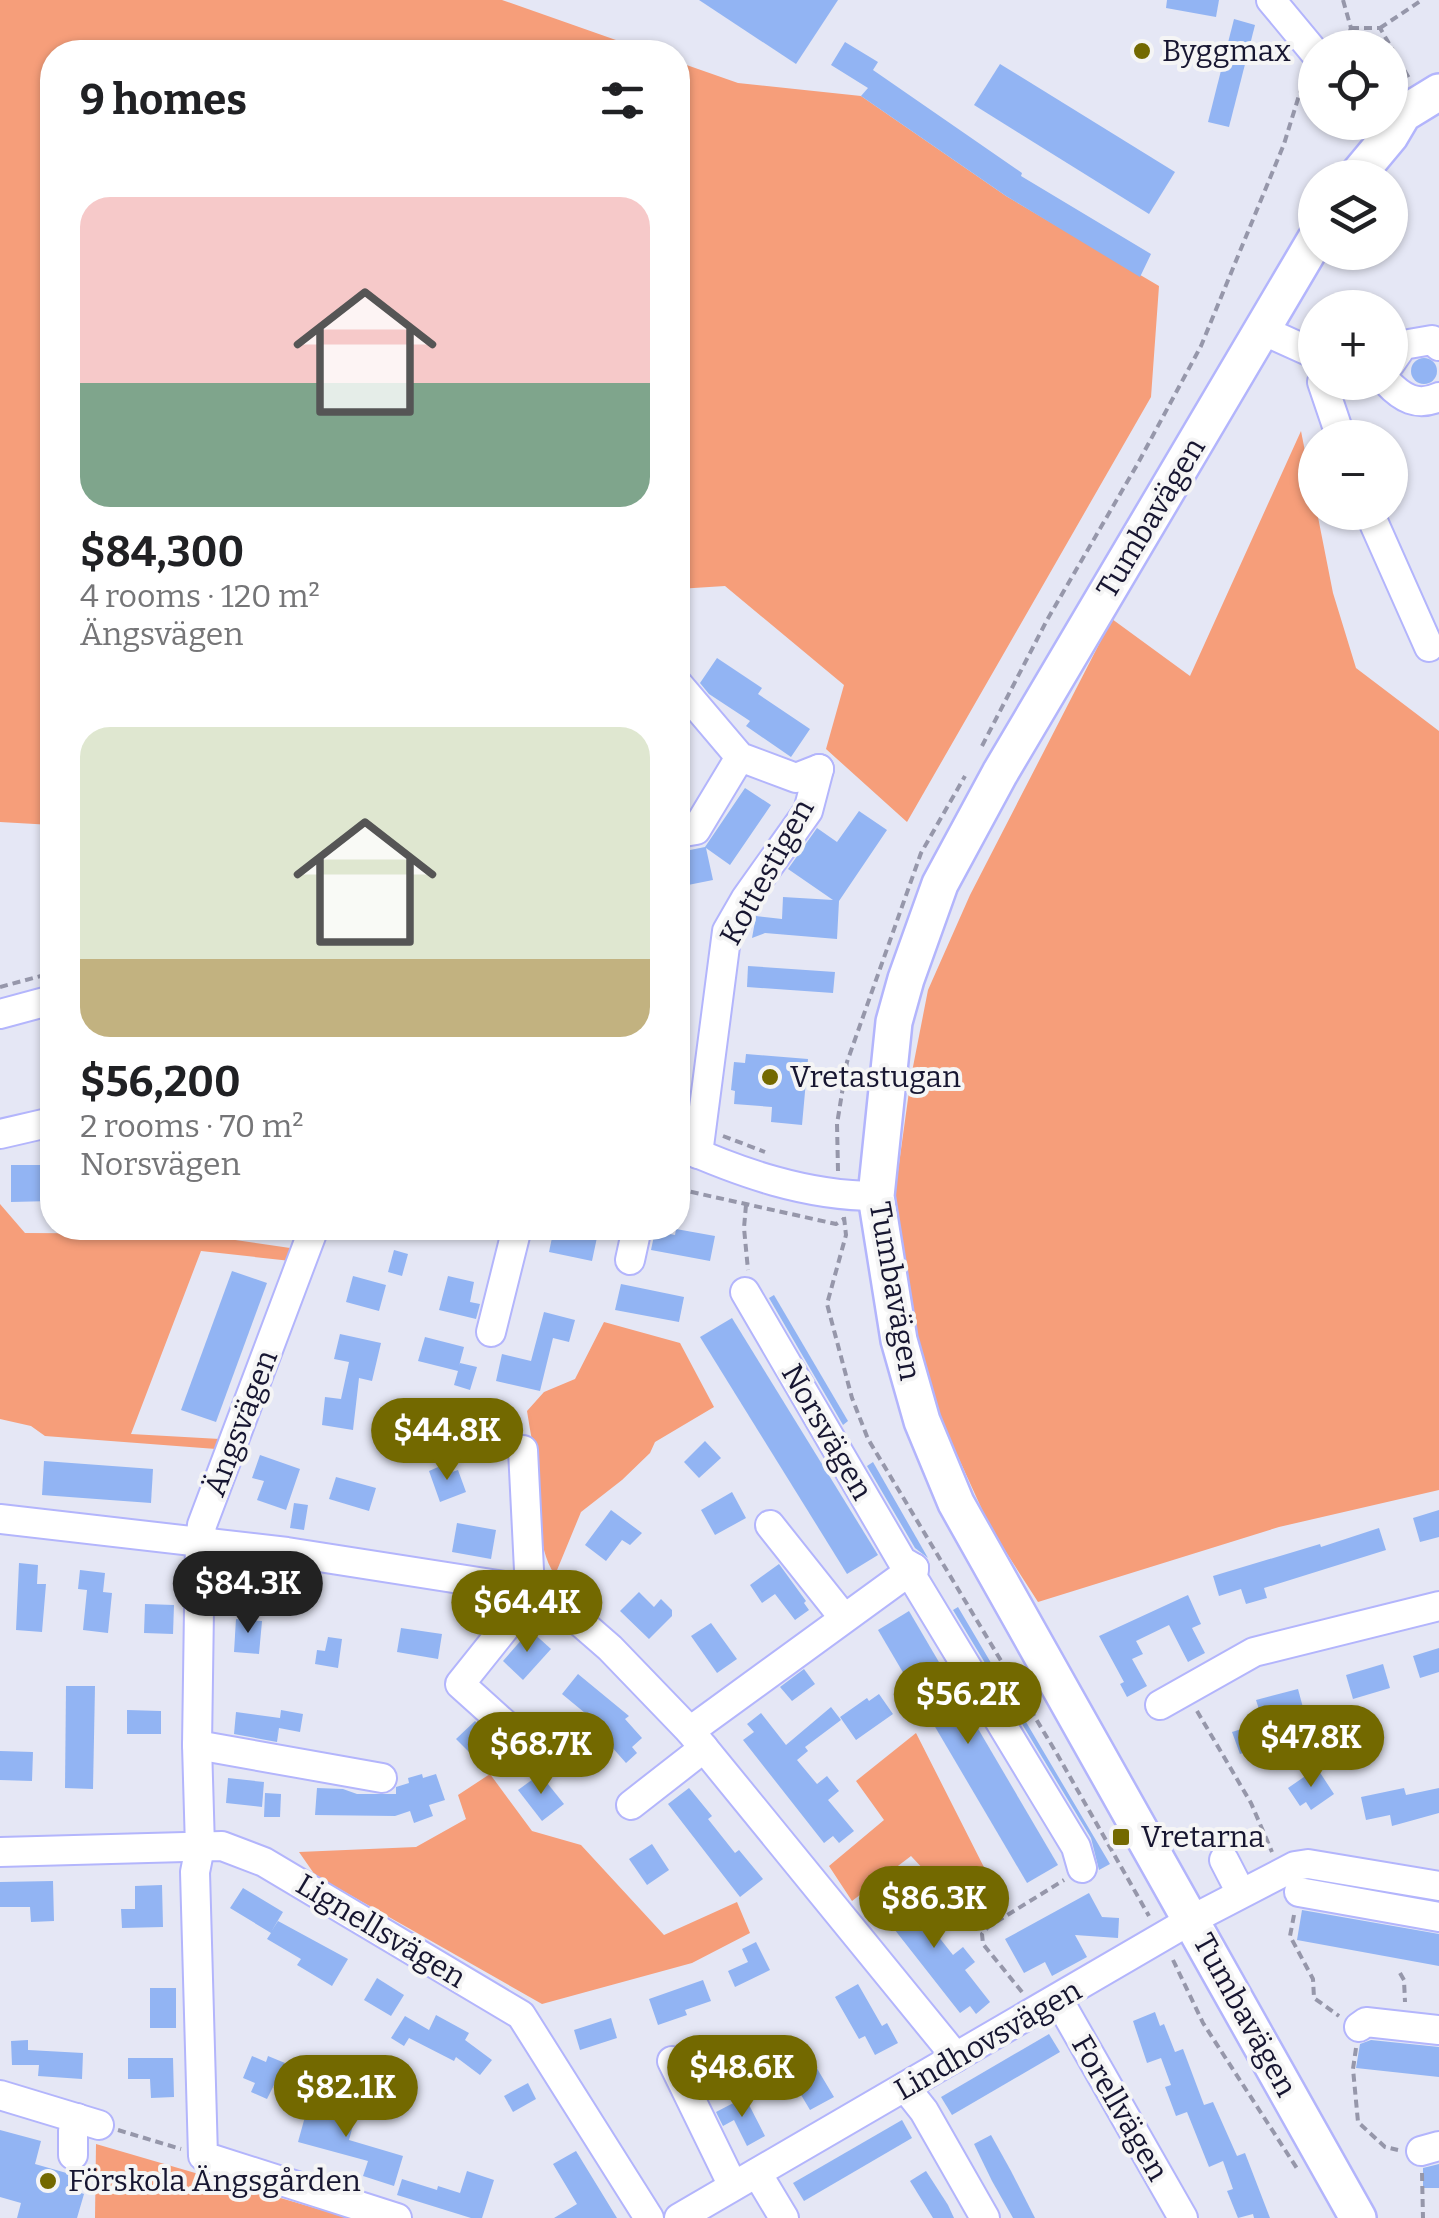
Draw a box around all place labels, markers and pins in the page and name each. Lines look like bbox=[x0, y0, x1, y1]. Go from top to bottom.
place label: Byggmax bbox=[1162, 33, 1291, 69]
marker: Byggmax bbox=[1131, 40, 1153, 62]
place label: Vretastugan bbox=[790, 1059, 961, 1095]
marker: Vretastugan bbox=[759, 1066, 781, 1088]
pin: $44.8K bbox=[366, 1398, 528, 1483]
pin: $84.3K bbox=[167, 1551, 329, 1636]
pin: $64.4K bbox=[446, 1570, 608, 1655]
pin: $56.2K bbox=[887, 1662, 1049, 1747]
pin: $47.8K bbox=[1230, 1705, 1392, 1790]
pin: $68.7K bbox=[460, 1712, 622, 1797]
place label: Vretarna bbox=[1141, 1819, 1265, 1855]
marker: Vretarna bbox=[1110, 1826, 1132, 1848]
pin: $86.3K bbox=[853, 1866, 1015, 1951]
pin: $48.6K bbox=[661, 2035, 823, 2120]
pin: $82.1K bbox=[265, 2055, 427, 2140]
place label: Förskola Ängsgården bbox=[68, 2163, 361, 2199]
marker: Förskola Ängsgården bbox=[37, 2170, 59, 2192]

